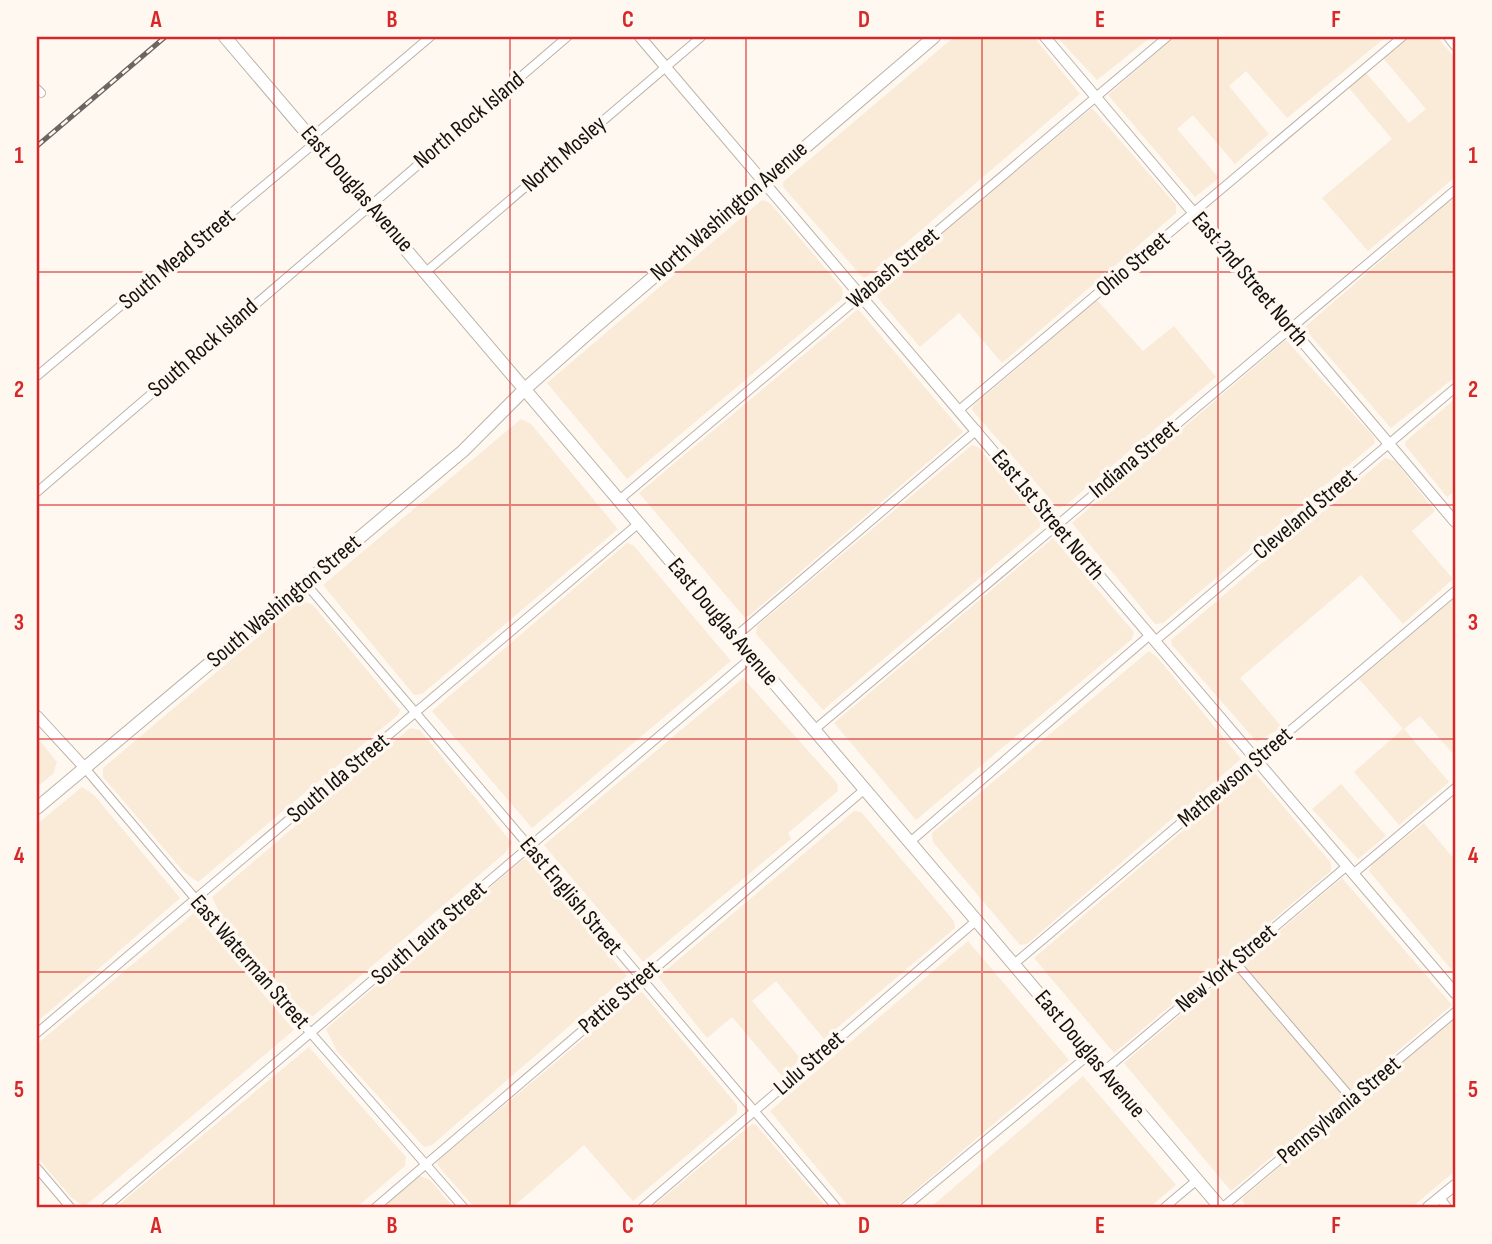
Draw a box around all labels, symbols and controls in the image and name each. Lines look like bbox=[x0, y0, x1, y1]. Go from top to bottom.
text: A bbox=[150, 6, 163, 34]
text: B bbox=[387, 6, 398, 34]
text: C bbox=[622, 6, 634, 34]
text: D bbox=[858, 6, 870, 34]
text: E bbox=[1095, 6, 1105, 34]
text: F bbox=[1331, 6, 1341, 34]
street label: North Rock Island bbox=[408, 66, 530, 174]
street label: North Mosley bbox=[516, 110, 612, 198]
street label: East Douglas Avenue bbox=[295, 120, 419, 258]
street label: North Washington Avenue bbox=[645, 135, 813, 287]
text: 1 bbox=[14, 142, 24, 170]
text: 1 bbox=[1468, 142, 1478, 170]
street label: South Mead Street bbox=[113, 202, 241, 316]
street label: East 2nd Street North bbox=[1186, 206, 1314, 352]
street label: Wabash Street bbox=[841, 221, 945, 315]
street label: Ohio Street bbox=[1091, 225, 1175, 303]
street label: South Rock Island bbox=[142, 293, 264, 403]
text: 2 bbox=[14, 376, 24, 404]
text: 2 bbox=[1468, 376, 1478, 404]
street label: Indiana Street bbox=[1084, 414, 1184, 504]
street label: East 1st Street North bbox=[986, 444, 1110, 586]
street label: Cleveland Street bbox=[1247, 462, 1363, 566]
street label: South Washington Street bbox=[201, 528, 367, 674]
street label: East Douglas Avenue bbox=[662, 553, 784, 691]
text: 3 bbox=[14, 609, 24, 637]
text: 3 bbox=[1468, 609, 1478, 637]
street label: Mathewson Street bbox=[1172, 721, 1298, 833]
street label: South Ida Street bbox=[281, 727, 395, 829]
street label: East English Street bbox=[514, 832, 628, 960]
text: 4 bbox=[14, 842, 25, 870]
text: 4 bbox=[1468, 842, 1479, 870]
street label: South Laura Street bbox=[366, 875, 492, 991]
street label: East Waterman Street bbox=[184, 889, 316, 1035]
street label: New York Street bbox=[1170, 918, 1282, 1018]
street label: Pattie Street bbox=[573, 954, 665, 1040]
street label: East Douglas Avenue bbox=[1029, 985, 1151, 1123]
street label: Lulu Street bbox=[768, 1025, 850, 1101]
street label: Pennsylvania Street bbox=[1272, 1050, 1406, 1170]
text: 5 bbox=[14, 1076, 24, 1104]
text: 5 bbox=[1468, 1076, 1478, 1104]
text: A bbox=[150, 1212, 163, 1240]
text: B bbox=[387, 1212, 398, 1240]
text: C bbox=[622, 1212, 634, 1240]
text: D bbox=[858, 1212, 870, 1240]
text: E bbox=[1095, 1212, 1105, 1240]
text: F bbox=[1331, 1212, 1341, 1240]

